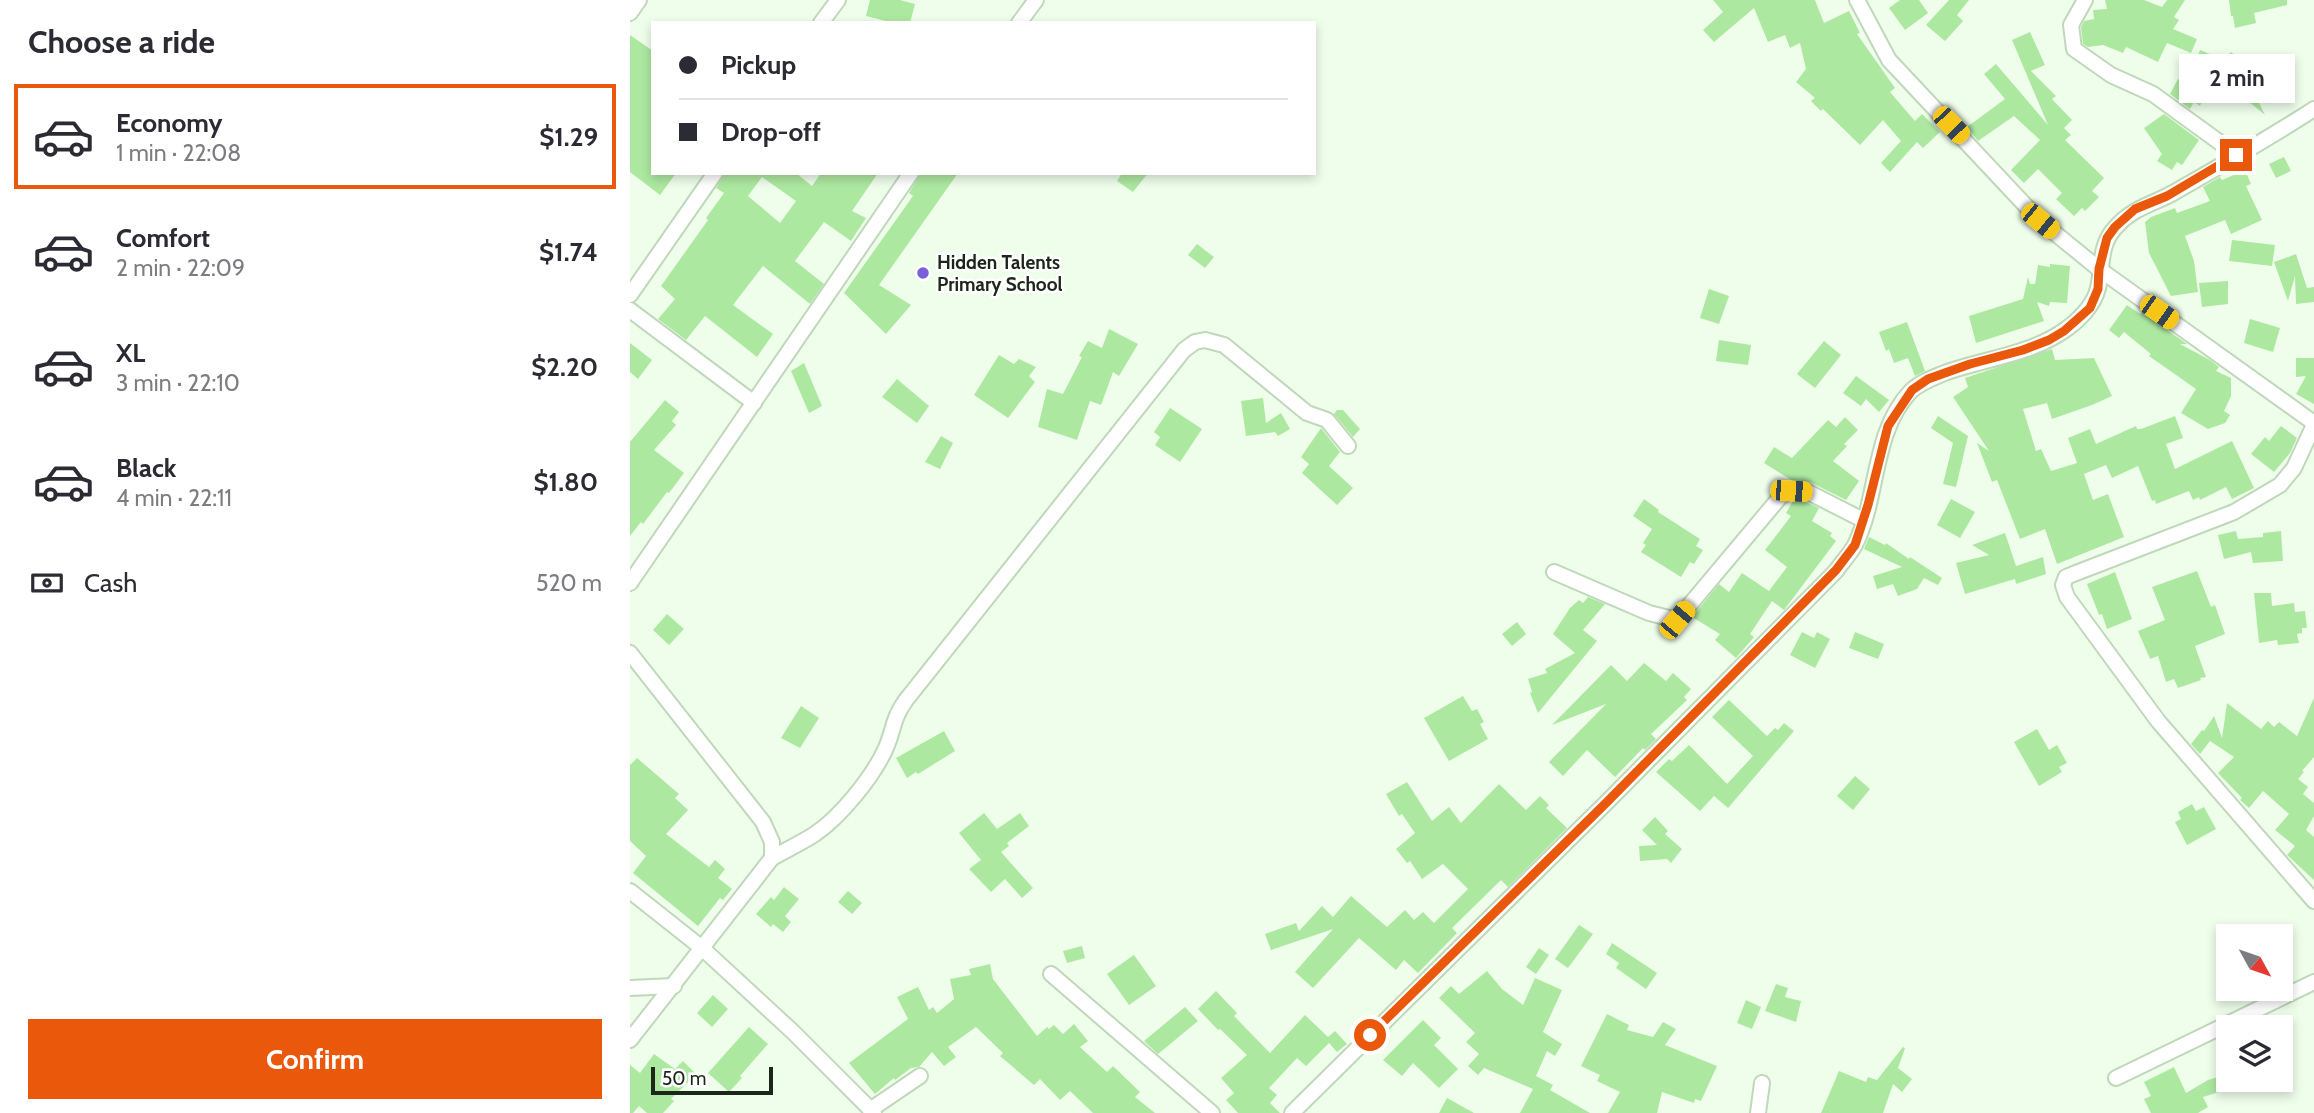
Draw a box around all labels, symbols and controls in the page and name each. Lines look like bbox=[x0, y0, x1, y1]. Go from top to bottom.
text: Choose a ride bbox=[28, 22, 215, 61]
text: Pickup bbox=[721, 49, 796, 81]
callout: 2 min bbox=[2178, 54, 2294, 102]
text: 2 min bbox=[2209, 64, 2265, 92]
car bbox=[1929, 103, 1974, 147]
icon: car bbox=[32, 105, 95, 168]
text: Economy bbox=[116, 107, 222, 139]
text: Drop-off bbox=[721, 116, 821, 148]
text: $1.29 bbox=[539, 121, 598, 153]
text: 1 min · 22:08 bbox=[116, 139, 241, 167]
route end bbox=[2220, 139, 2252, 171]
car bbox=[2018, 200, 2063, 242]
icon: car bbox=[32, 220, 95, 283]
text: Comfort bbox=[116, 222, 210, 254]
text: $1.74 bbox=[539, 236, 598, 268]
place label: Hidden Talents Primary School bbox=[937, 251, 1063, 296]
text: 2 min · 22:09 bbox=[116, 254, 245, 282]
marker: Hidden Talents Primary School bbox=[915, 265, 931, 281]
car bbox=[2136, 291, 2183, 333]
icon: car bbox=[32, 335, 95, 398]
text: XL bbox=[116, 337, 145, 369]
text: $2.20 bbox=[531, 351, 598, 383]
text: 3 min · 22:10 bbox=[116, 369, 240, 397]
icon: car bbox=[32, 450, 95, 513]
text: Black bbox=[116, 452, 176, 484]
text: $1.80 bbox=[533, 466, 598, 498]
car bbox=[1770, 479, 1813, 503]
text: 4 min · 22:11 bbox=[116, 484, 232, 512]
icon: cash bbox=[28, 564, 66, 602]
text: Cash bbox=[84, 567, 137, 599]
text: 520 m bbox=[536, 569, 602, 597]
car bbox=[1656, 597, 1699, 643]
north arrow bbox=[2216, 924, 2292, 1001]
map controls bbox=[2216, 924, 2293, 1092]
button: layers bbox=[2216, 1015, 2293, 1092]
button: Confirm bbox=[28, 1019, 602, 1099]
route start bbox=[1354, 1019, 1386, 1051]
scale bar bbox=[651, 1064, 774, 1096]
text: 50 m bbox=[662, 1067, 706, 1090]

